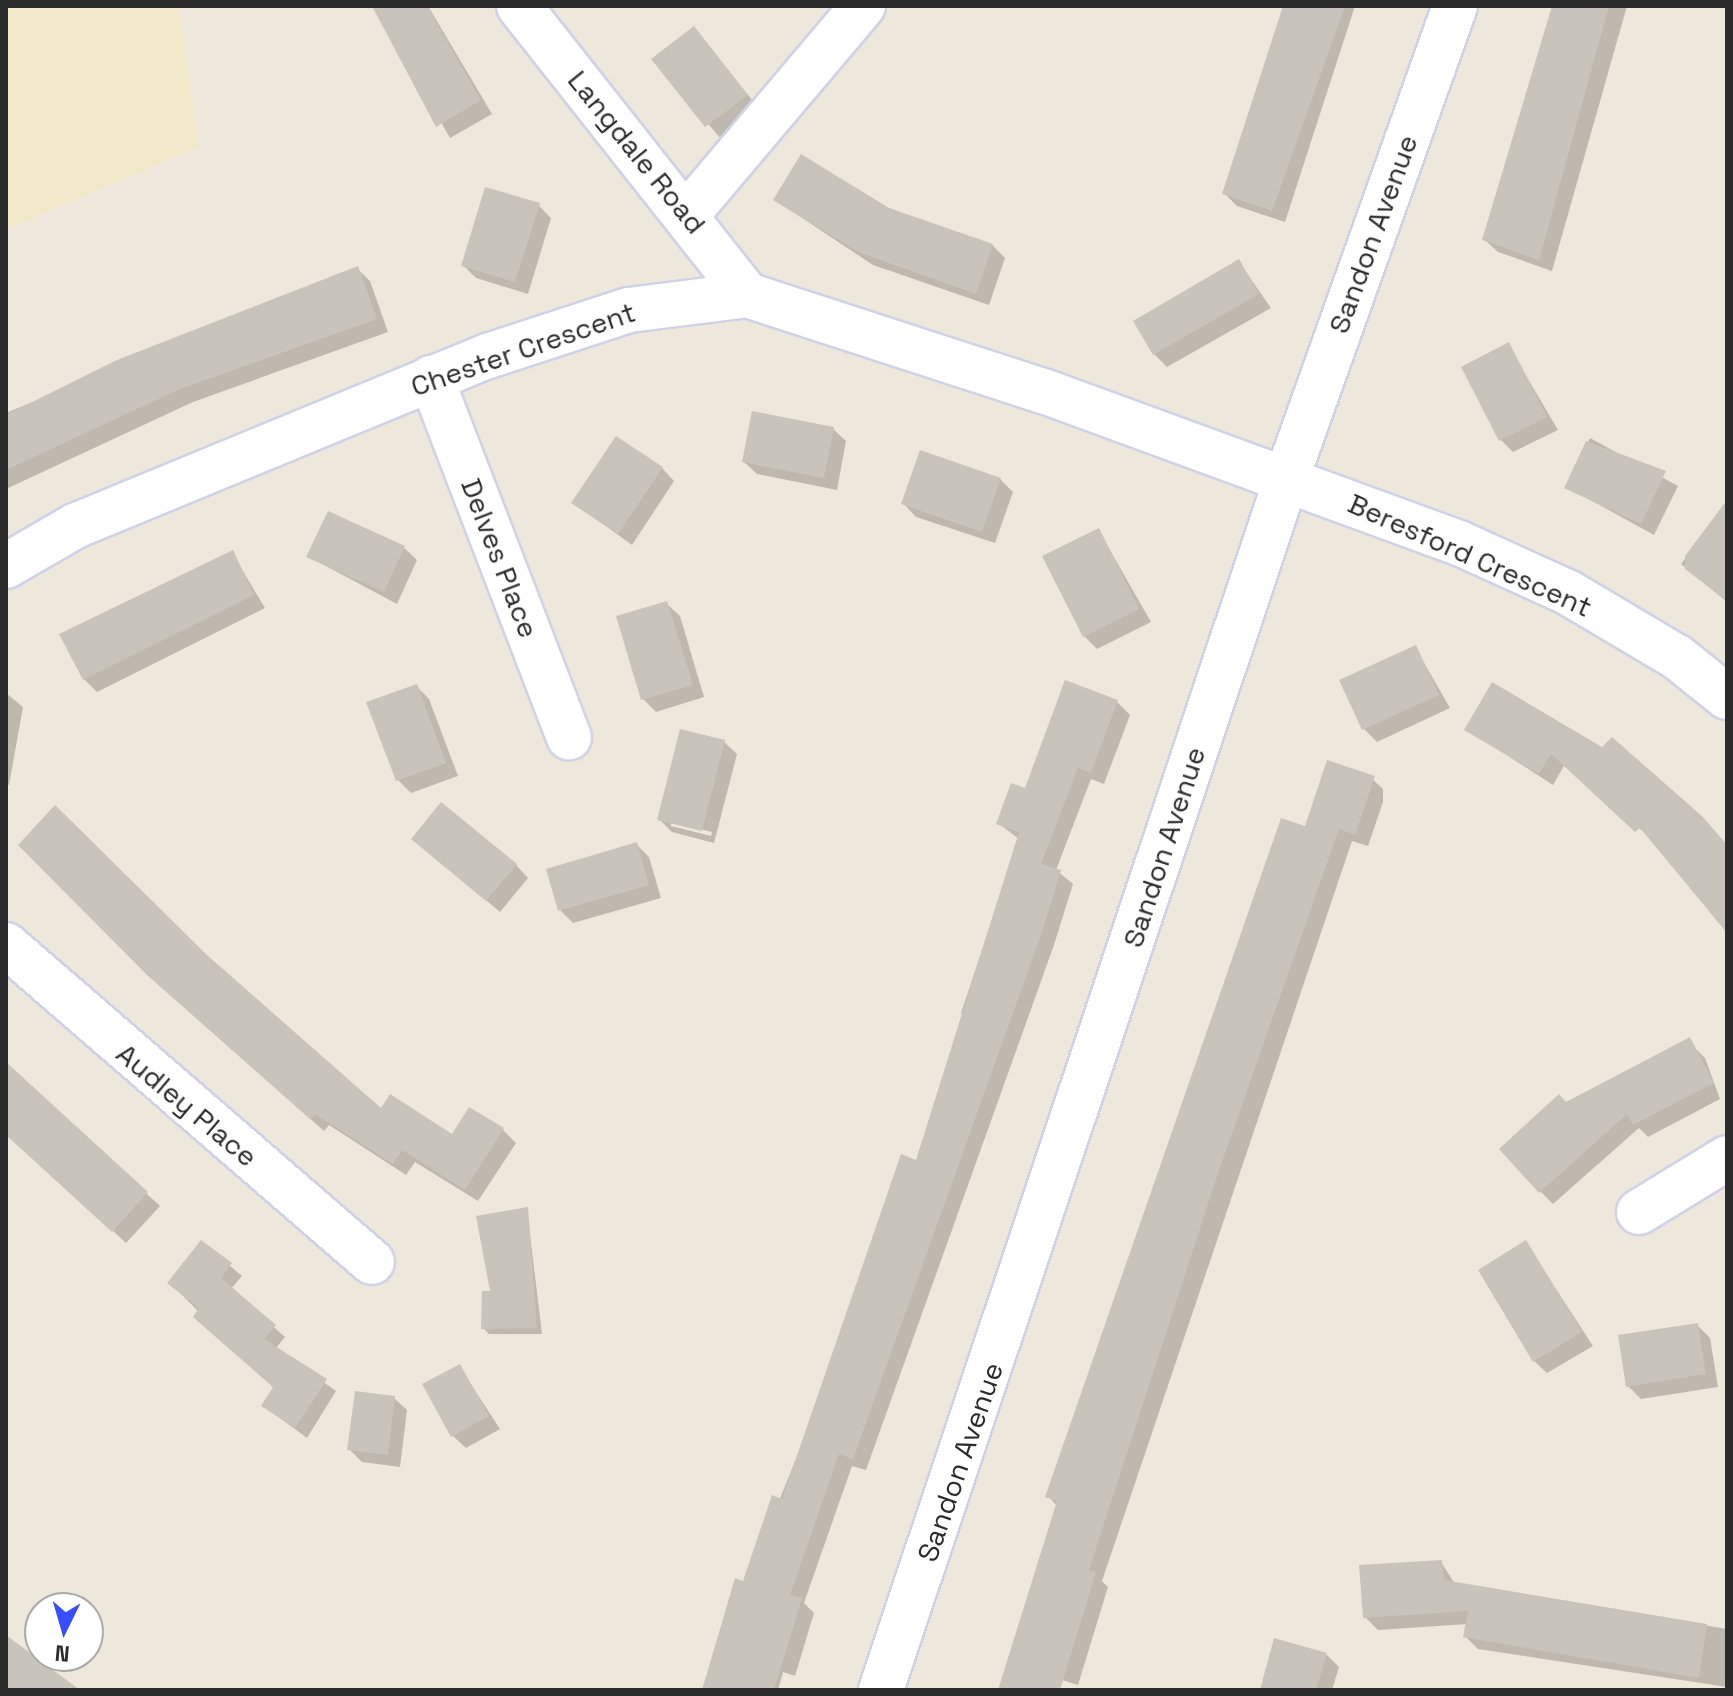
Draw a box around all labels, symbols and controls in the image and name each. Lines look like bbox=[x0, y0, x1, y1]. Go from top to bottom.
street label: Langdale Road bbox=[561, 64, 713, 240]
street label: Sandon Avenue bbox=[1321, 130, 1425, 338]
street label: Chester Crescent bbox=[406, 295, 640, 403]
street label: Delves Place bbox=[454, 474, 546, 642]
street label: Beresford Crescent bbox=[1343, 486, 1597, 624]
street label: Sandon Avenue bbox=[1116, 742, 1212, 952]
street label: Audley Place bbox=[110, 1036, 264, 1174]
street label: Sandon Avenue bbox=[910, 1358, 1010, 1566]
north arrow bbox=[24, 1592, 104, 1672]
text: N bbox=[54, 1639, 71, 1669]

